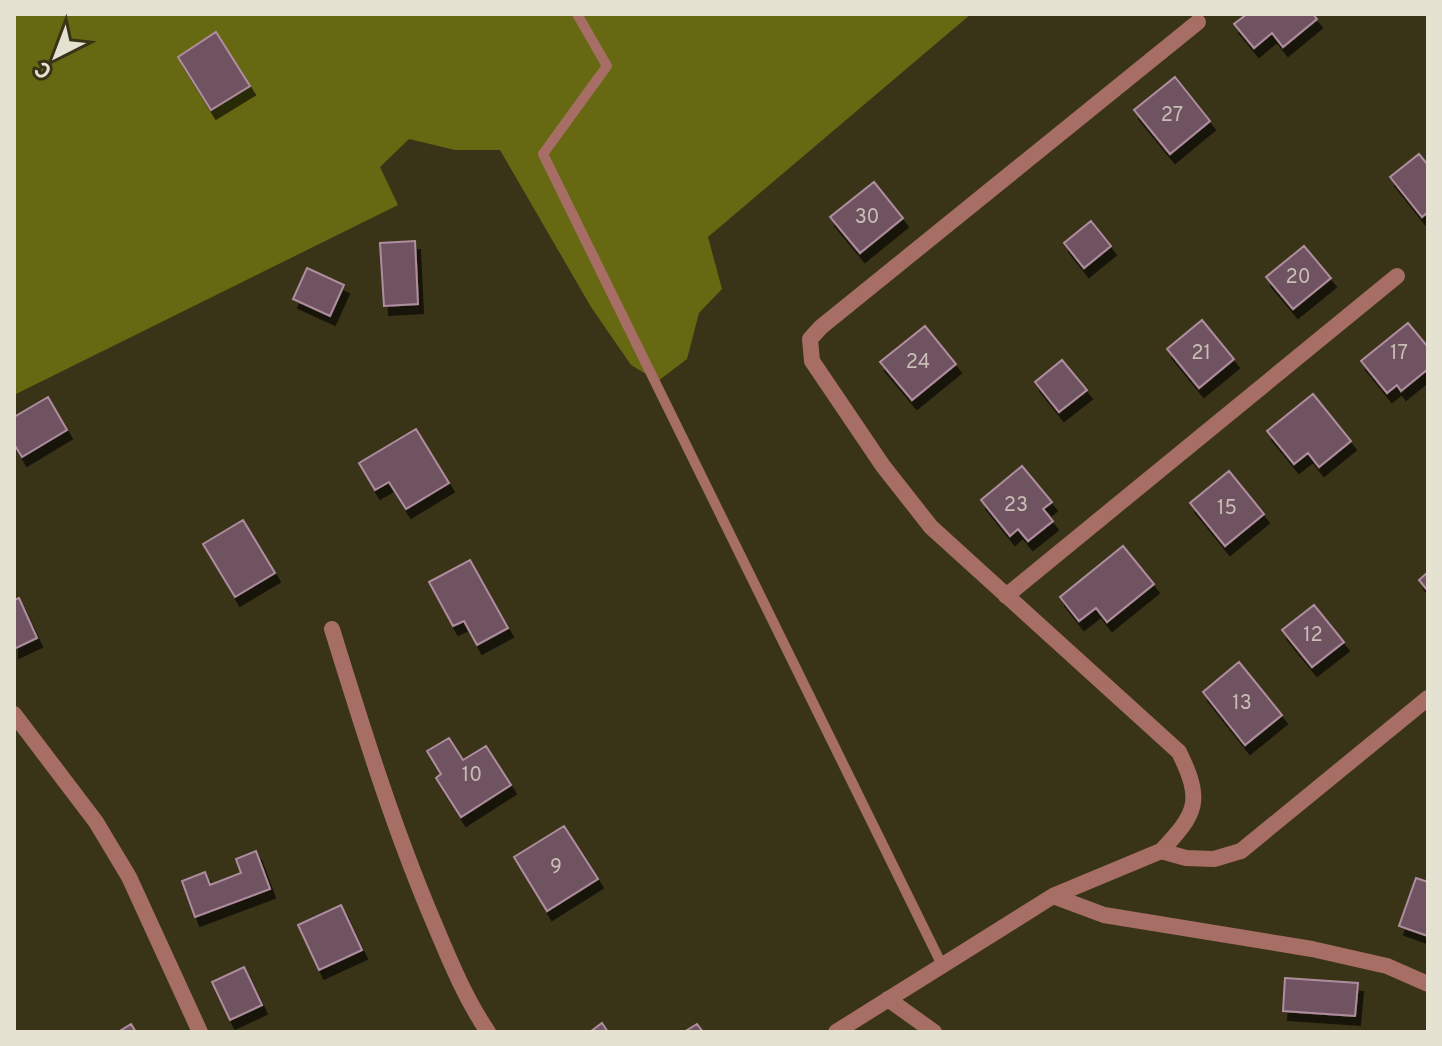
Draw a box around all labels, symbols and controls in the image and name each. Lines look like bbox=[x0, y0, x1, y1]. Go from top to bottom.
north arrow bbox=[16, 16, 96, 96]
text: С bbox=[30, 54, 59, 84]
house number: 27 bbox=[1161, 103, 1183, 129]
house number: 30 bbox=[855, 205, 879, 231]
house number: 20 bbox=[1285, 265, 1311, 291]
house number: 21 bbox=[1191, 341, 1211, 367]
house number: 17 bbox=[1390, 341, 1408, 367]
house number: 24 bbox=[906, 350, 930, 376]
house number: 23 bbox=[1004, 493, 1028, 519]
house number: 15 bbox=[1217, 496, 1237, 522]
house number: 12 bbox=[1303, 623, 1323, 649]
house number: 13 bbox=[1232, 691, 1252, 717]
house number: 10 bbox=[462, 763, 482, 789]
house number: 9 bbox=[550, 855, 562, 881]

